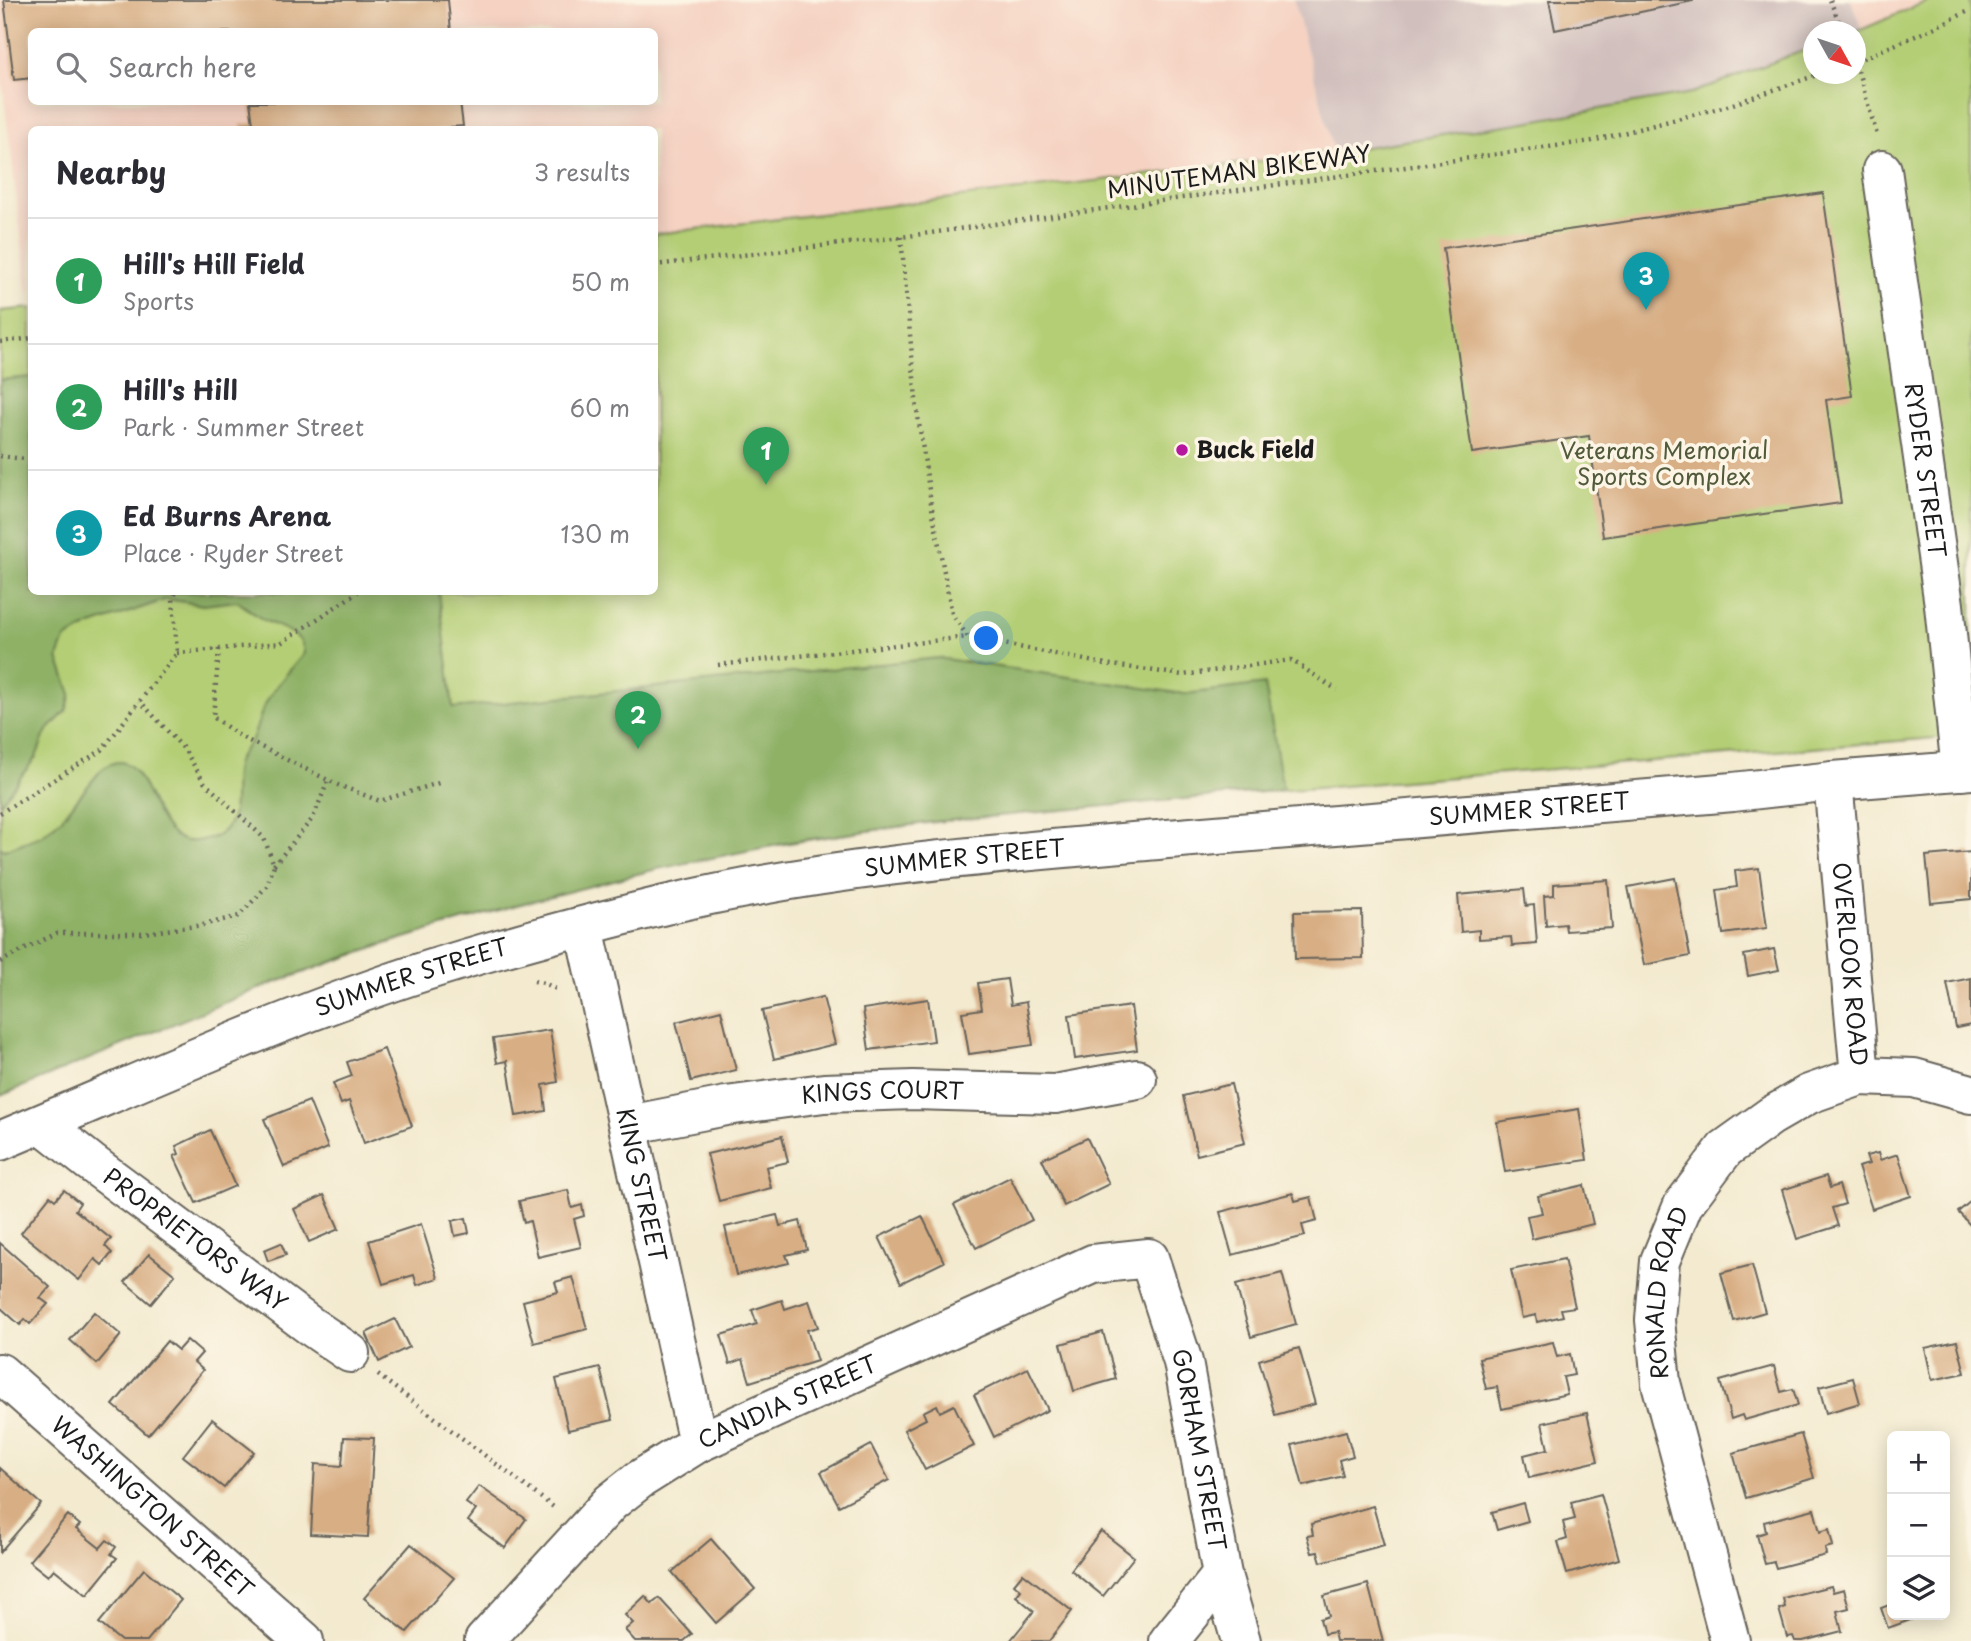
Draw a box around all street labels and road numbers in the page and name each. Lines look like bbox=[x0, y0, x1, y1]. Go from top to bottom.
street label: MINUTEMAN BIKEWAY bbox=[1105, 135, 1373, 206]
street label: RYDER STREET bbox=[1896, 380, 1956, 560]
street label: SUMMER STREET bbox=[1427, 782, 1631, 834]
street label: SUMMER STREET bbox=[862, 829, 1066, 885]
street label: OVERLOOK ROAD bbox=[1825, 861, 1878, 1068]
street label: SUMMER STREET bbox=[309, 928, 512, 1025]
street label: KINGS COURT bbox=[799, 1071, 964, 1112]
street label: KING STREET bbox=[608, 1104, 676, 1265]
street label: PROPRIETORS WAY bbox=[96, 1158, 296, 1319]
street label: RONALD ROAD bbox=[1635, 1200, 1697, 1381]
street label: GORHAM STREET bbox=[1164, 1343, 1236, 1553]
street label: CANDIA STREET bbox=[692, 1345, 883, 1457]
street label: WASHINGTON STREET bbox=[44, 1407, 263, 1606]

